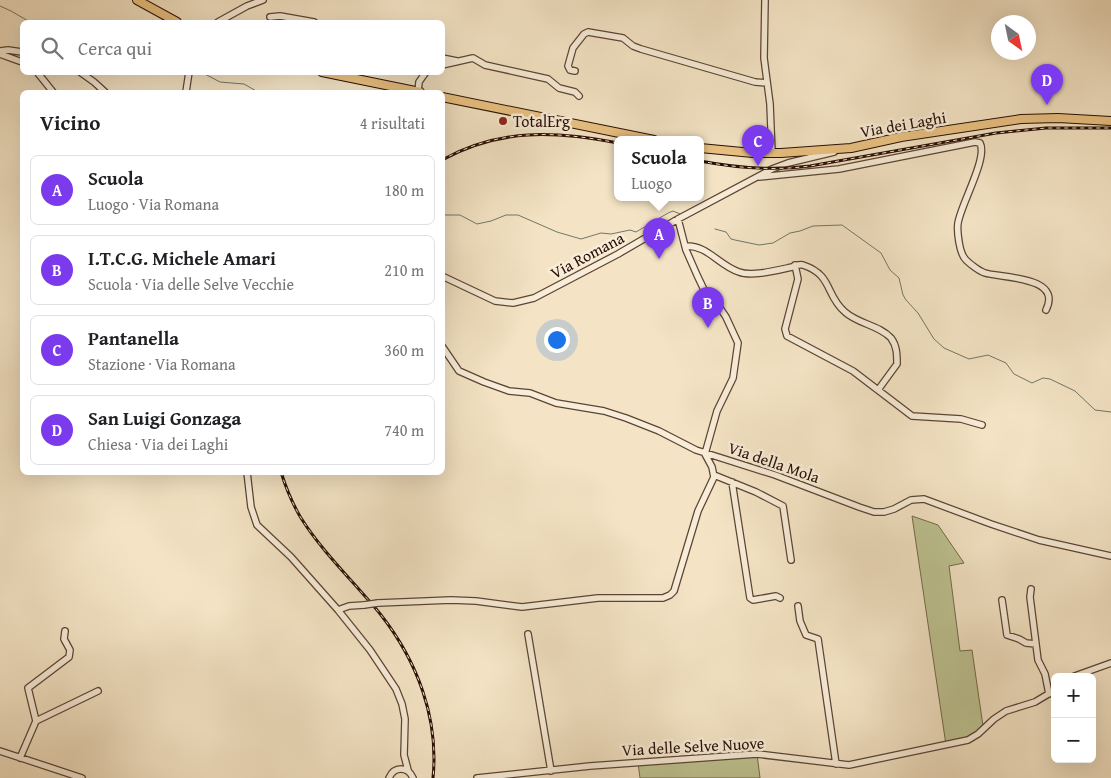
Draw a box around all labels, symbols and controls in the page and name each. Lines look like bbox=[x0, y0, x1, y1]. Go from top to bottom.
north arrow bbox=[991, 15, 1036, 60]
search box bbox=[20, 20, 445, 75]
icon: search bbox=[38, 34, 66, 62]
text: Cerca qui bbox=[78, 34, 152, 62]
pin: D bbox=[1031, 64, 1063, 105]
street label: Via dei Laghi bbox=[858, 105, 948, 143]
text: Vicino bbox=[40, 107, 100, 138]
place label: TotalErg bbox=[513, 109, 570, 133]
text: 4 risultati bbox=[360, 111, 425, 135]
marker: TotalErg bbox=[497, 115, 509, 127]
pin: C bbox=[742, 125, 774, 166]
popup bbox=[614, 136, 704, 201]
text: Scuola bbox=[631, 143, 687, 171]
text: Scuola bbox=[88, 164, 143, 192]
text: Luogo bbox=[631, 171, 672, 195]
text: A bbox=[52, 178, 62, 202]
text: 180 m bbox=[384, 178, 424, 202]
text: Luogo · Via Romana bbox=[88, 192, 219, 216]
pin: A bbox=[643, 218, 675, 259]
street label: Via Romana bbox=[546, 225, 629, 285]
text: I.T.C.G. Michele Amari bbox=[88, 244, 276, 272]
text: B bbox=[52, 258, 62, 282]
text: 210 m bbox=[384, 258, 424, 282]
text: Scuola · Via delle Selve Vecchie bbox=[88, 272, 294, 296]
pin: B bbox=[692, 287, 724, 328]
text: Pantanella bbox=[88, 324, 179, 352]
your location bbox=[544, 327, 570, 353]
text: C bbox=[52, 338, 62, 362]
text: 360 m bbox=[384, 338, 424, 362]
text: Stazione · Via Romana bbox=[88, 352, 235, 376]
text: San Luigi Gonzaga bbox=[88, 404, 241, 432]
text: D bbox=[52, 418, 62, 442]
text: 740 m bbox=[384, 418, 424, 442]
text: Chiesa · Via dei Laghi bbox=[88, 432, 228, 456]
street label: Via della Mola bbox=[725, 435, 823, 489]
map controls bbox=[1051, 673, 1096, 763]
button: + bbox=[1051, 673, 1096, 718]
button: − bbox=[1051, 718, 1096, 763]
street label: Via delle Selve Nuove bbox=[621, 730, 765, 762]

